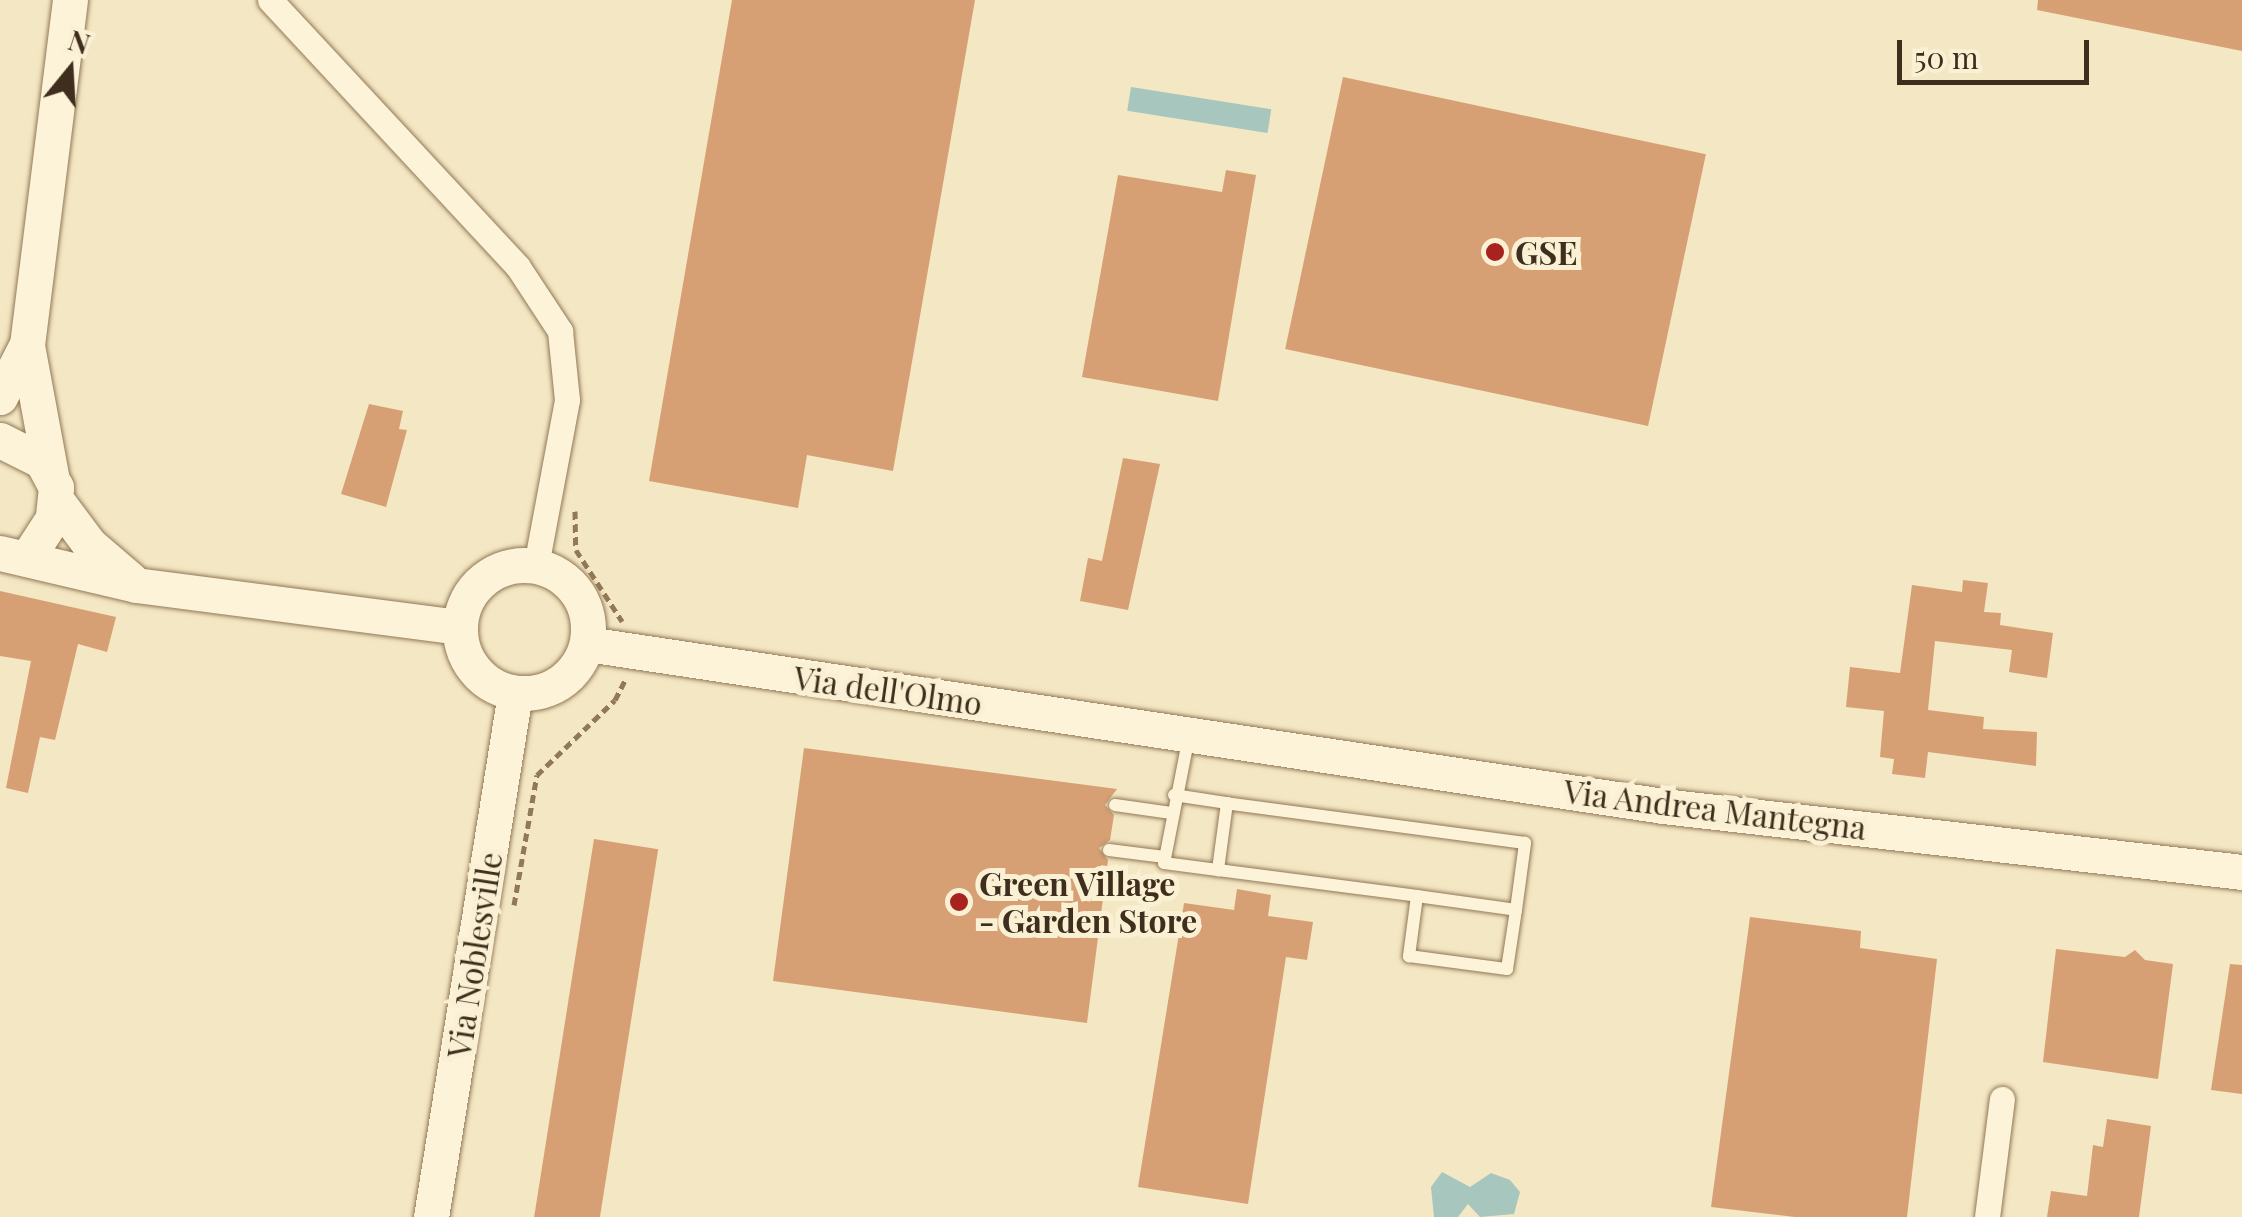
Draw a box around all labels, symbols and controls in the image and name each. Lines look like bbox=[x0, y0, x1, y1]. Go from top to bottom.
north arrow bbox=[20, 20, 120, 120]
text: N bbox=[64, 20, 95, 62]
scale bar bbox=[1902, 20, 2094, 82]
text: 50 m bbox=[1914, 37, 1979, 77]
place label: GSE bbox=[1515, 233, 1577, 271]
marker: GSE bbox=[1484, 241, 1506, 263]
street label: Via dell'Olmo bbox=[791, 658, 985, 722]
street label: Via Andrea Mantegna bbox=[1561, 771, 1869, 847]
street label: Via Noblesville bbox=[439, 849, 509, 1061]
place label: Green Village - Garden Store bbox=[979, 865, 1197, 940]
marker: Green Village - Garden Store bbox=[948, 891, 970, 913]

